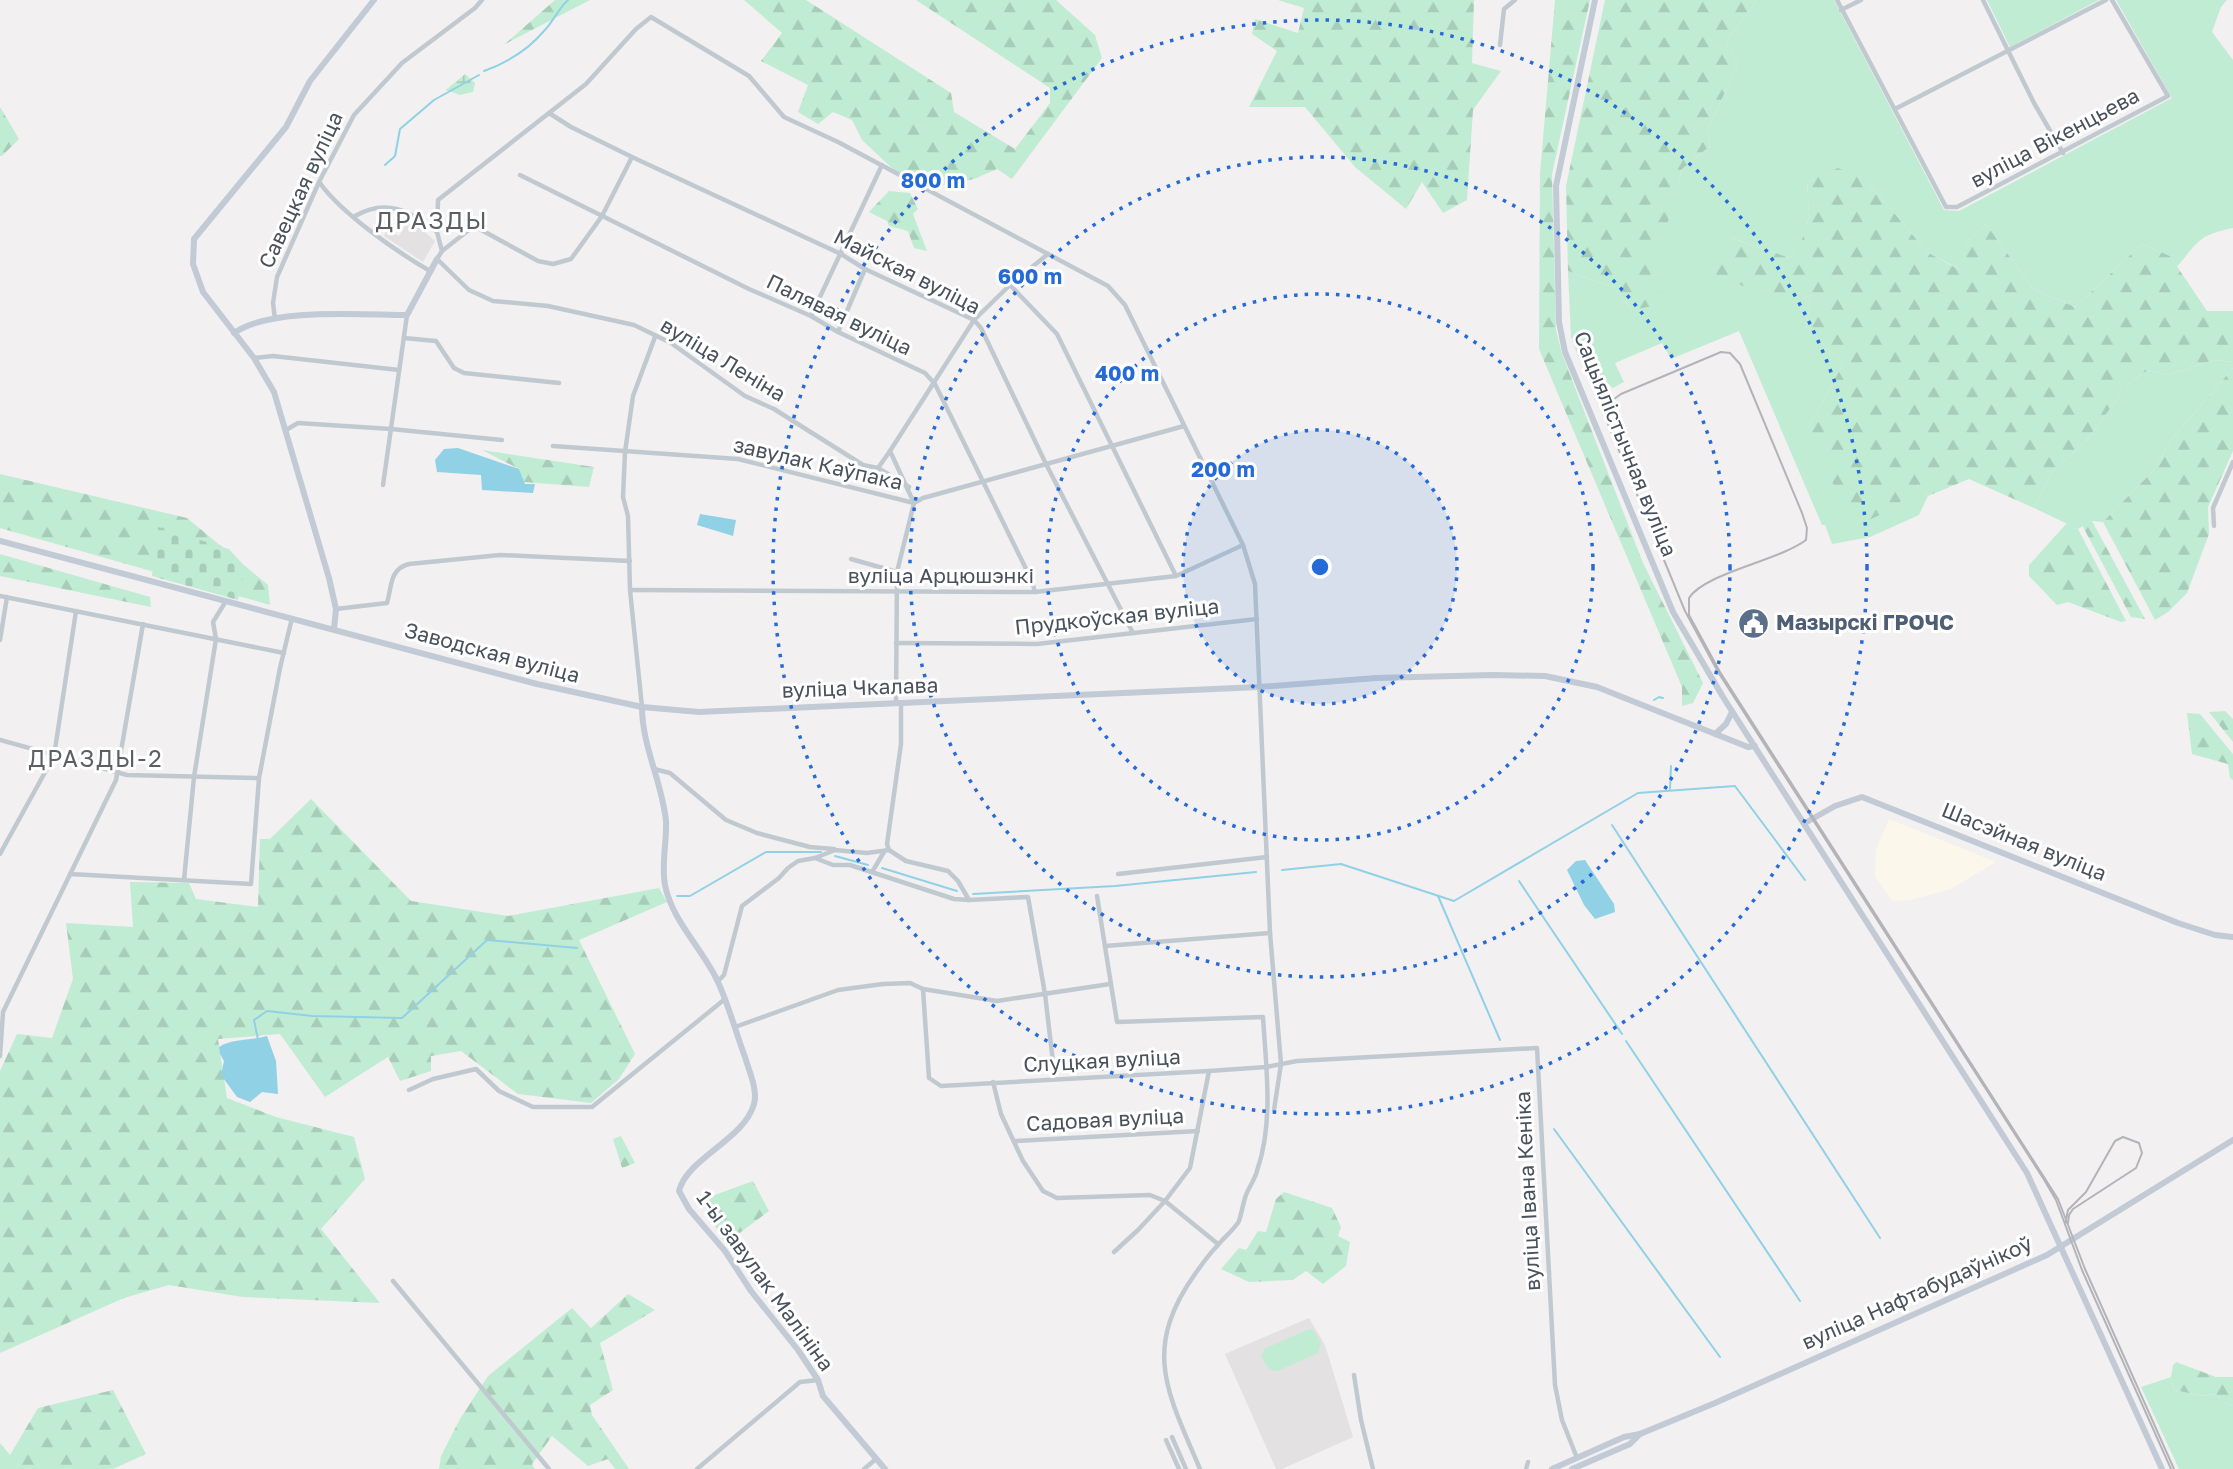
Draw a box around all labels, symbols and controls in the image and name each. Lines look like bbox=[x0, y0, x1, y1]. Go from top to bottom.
street label: вуліца Вікенцьева bbox=[1966, 82, 2143, 193]
street label: Савецкая вуліца bbox=[252, 107, 348, 272]
text: 800 m bbox=[901, 167, 965, 193]
district label: ДРАЗДЫ bbox=[375, 205, 489, 234]
street label: Майская вуліца bbox=[830, 223, 985, 319]
text: 600 m bbox=[998, 263, 1062, 289]
street label: Палявая вуліца bbox=[762, 268, 916, 361]
street label: вуліца Леніна bbox=[656, 312, 791, 407]
street label: Сацыялістычная вуліца bbox=[1569, 327, 1683, 560]
text: 400 m bbox=[1095, 360, 1159, 386]
street label: завулак Каўпака bbox=[731, 431, 905, 495]
text: 200 m bbox=[1191, 456, 1255, 482]
centre of rings bbox=[1308, 555, 1332, 579]
street label: вуліца Арцюшэнкі bbox=[848, 562, 1034, 588]
street label: Прудкоўская вуліца bbox=[1013, 592, 1220, 640]
public building icon: Мазырскі ГРОЧС bbox=[1736, 606, 1770, 640]
place label: Мазырскі ГРОЧС bbox=[1776, 609, 1954, 635]
street label: Заводская вуліца bbox=[402, 616, 583, 688]
street label: вуліца Чкалава bbox=[781, 671, 939, 703]
district label: ДРАЗДЫ-2 bbox=[28, 744, 164, 772]
street label: Шасэйная вуліца bbox=[1938, 796, 2111, 886]
street label: Слуцкая вуліца bbox=[1023, 1043, 1181, 1077]
street label: вуліца Івана Кеніка bbox=[1509, 1091, 1545, 1292]
street label: Садовая вуліца bbox=[1025, 1102, 1185, 1136]
street label: 1-ы завулак Малініна bbox=[692, 1185, 840, 1376]
street label: вуліца Нафтабудаўнікоў bbox=[1797, 1229, 2036, 1355]

